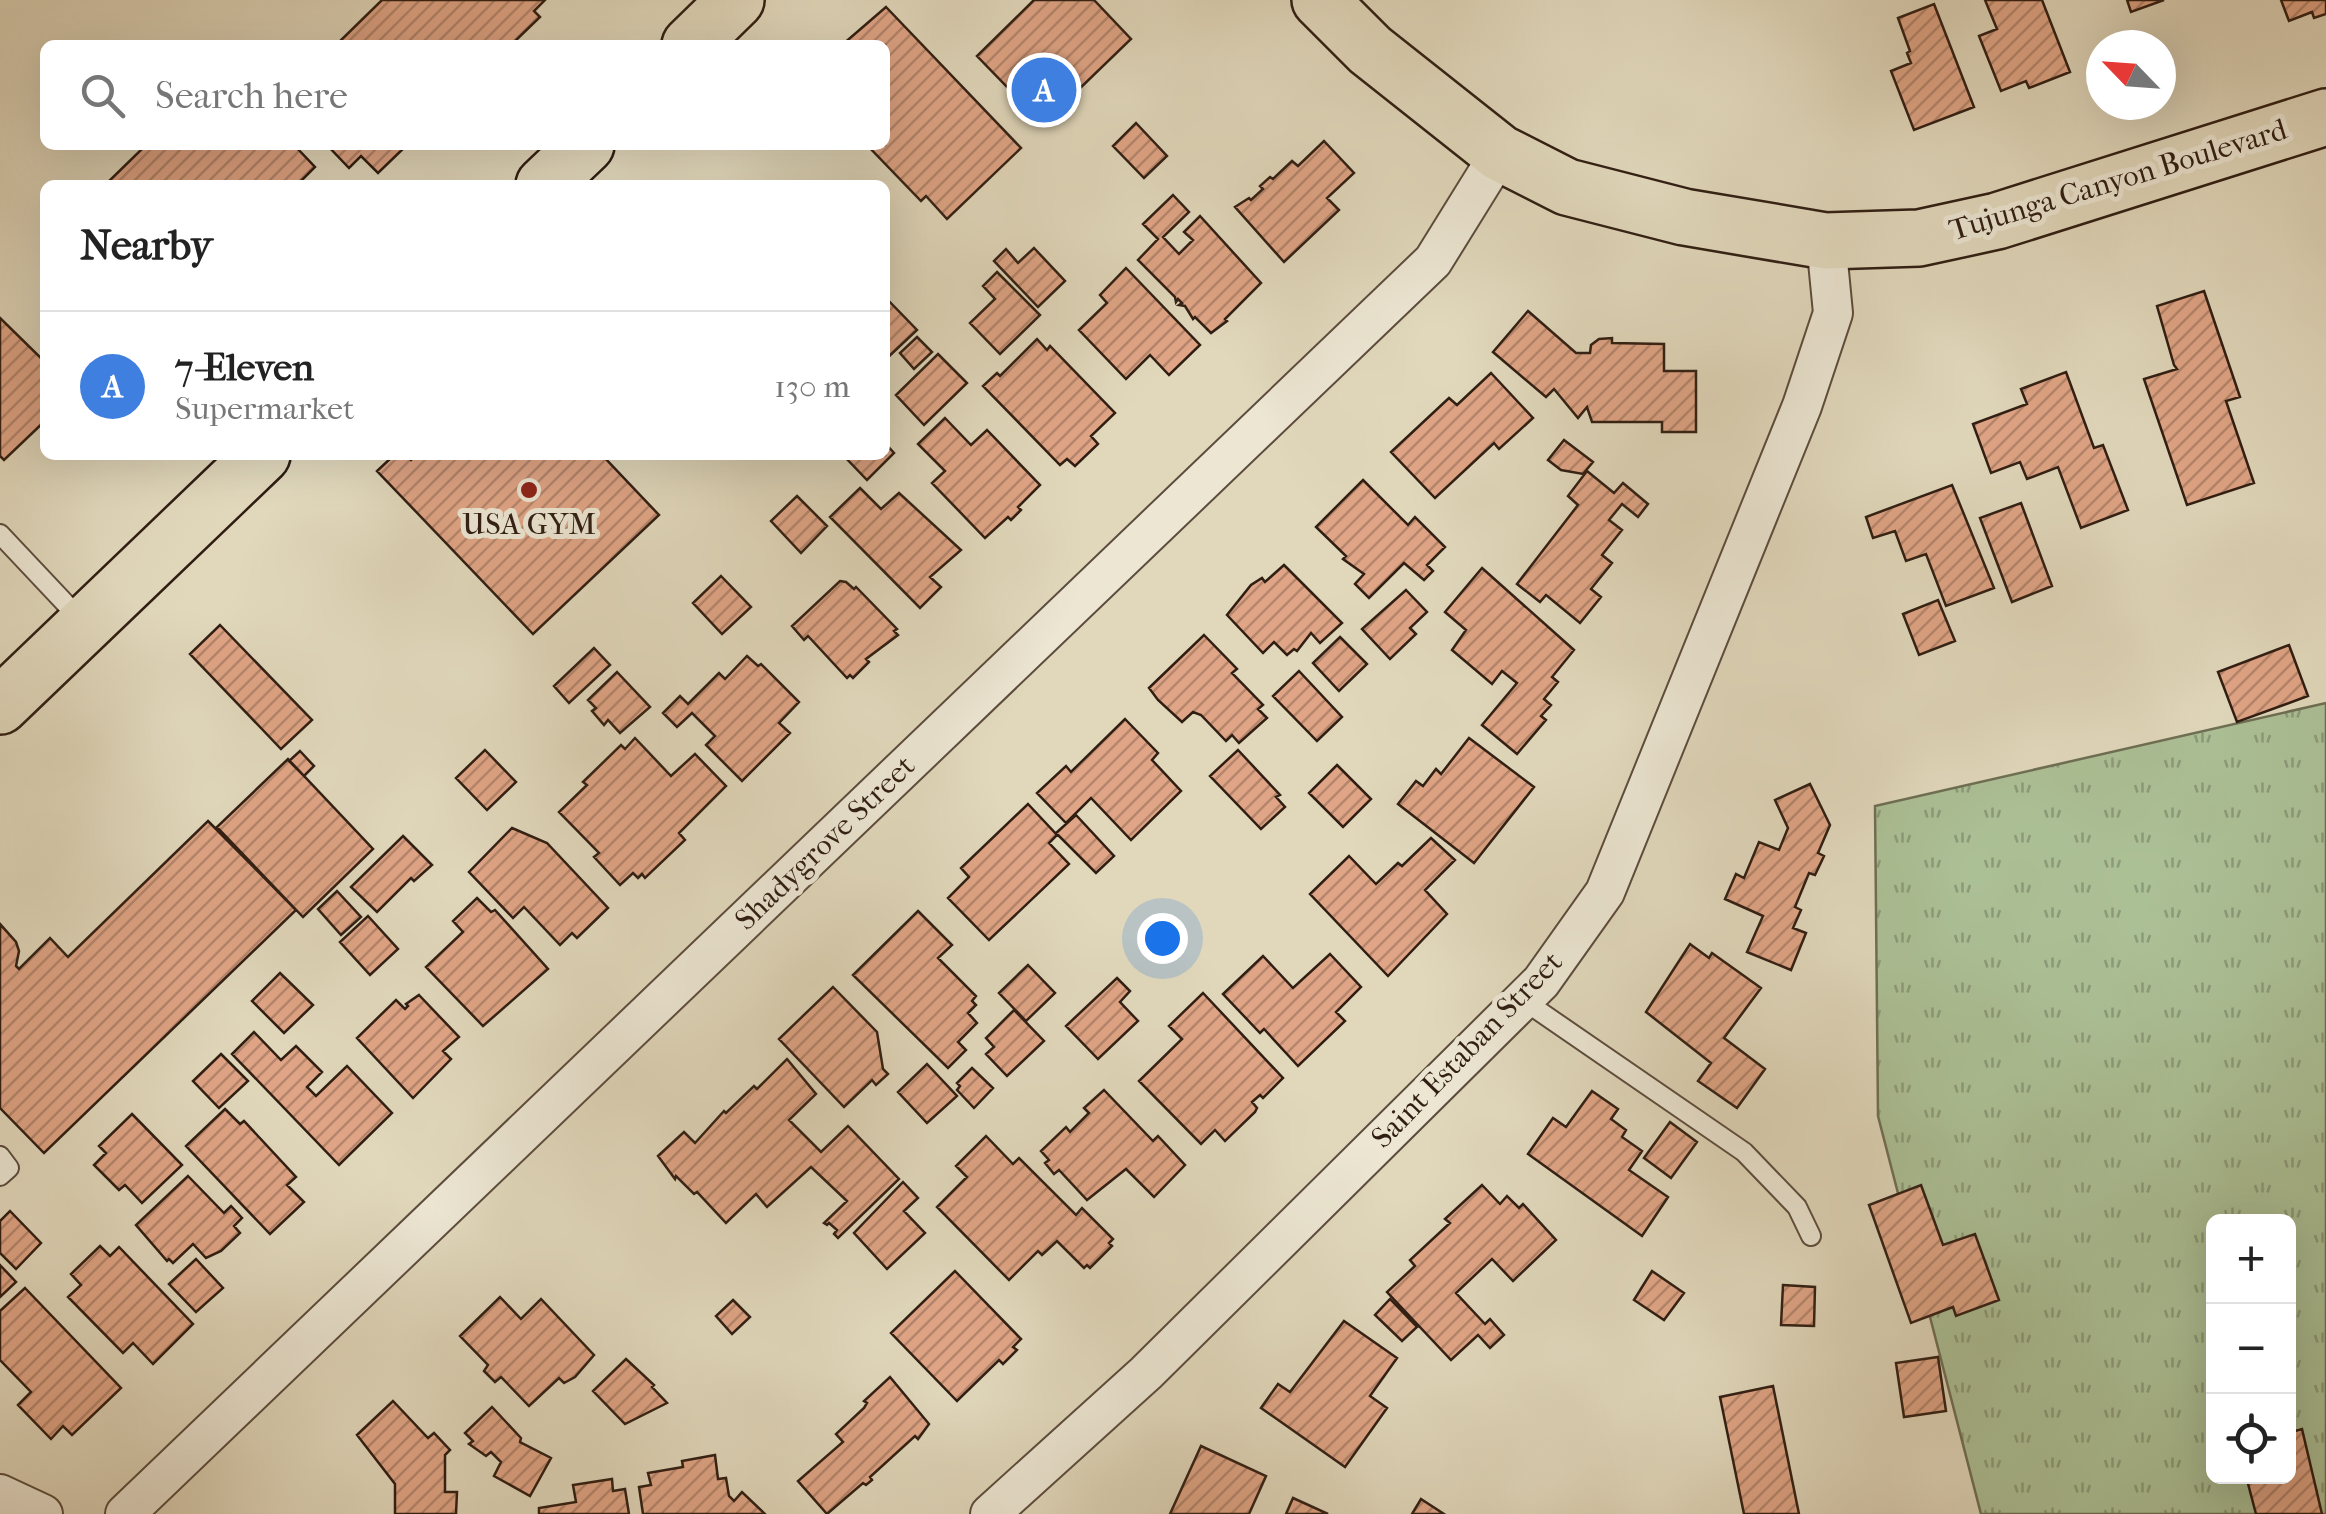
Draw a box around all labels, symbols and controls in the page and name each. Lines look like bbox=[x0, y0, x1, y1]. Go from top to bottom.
north arrow bbox=[2086, 30, 2176, 120]
search box bbox=[40, 40, 890, 150]
pin: A bbox=[1012, 52, 1076, 128]
icon: search bbox=[75, 68, 130, 123]
text: Search here bbox=[155, 73, 348, 118]
street label: Tujunga Canyon Boulevard bbox=[1945, 112, 2292, 248]
text: Nearby bbox=[80, 221, 212, 270]
text: 7-Eleven bbox=[175, 345, 314, 390]
text: A bbox=[102, 368, 123, 405]
text: 130 m bbox=[774, 368, 850, 405]
text: Supermarket bbox=[175, 390, 354, 427]
marker: USA GYM bbox=[518, 479, 540, 501]
place label: USA GYM bbox=[462, 507, 596, 542]
street label: Shadygrove Street bbox=[728, 748, 922, 938]
your location bbox=[1137, 913, 1188, 964]
street label: Saint Estaban Street bbox=[1364, 944, 1570, 1155]
map controls bbox=[2206, 1214, 2296, 1484]
button: + bbox=[2206, 1214, 2296, 1304]
button: − bbox=[2206, 1304, 2296, 1394]
button: locate bbox=[2206, 1394, 2296, 1484]

